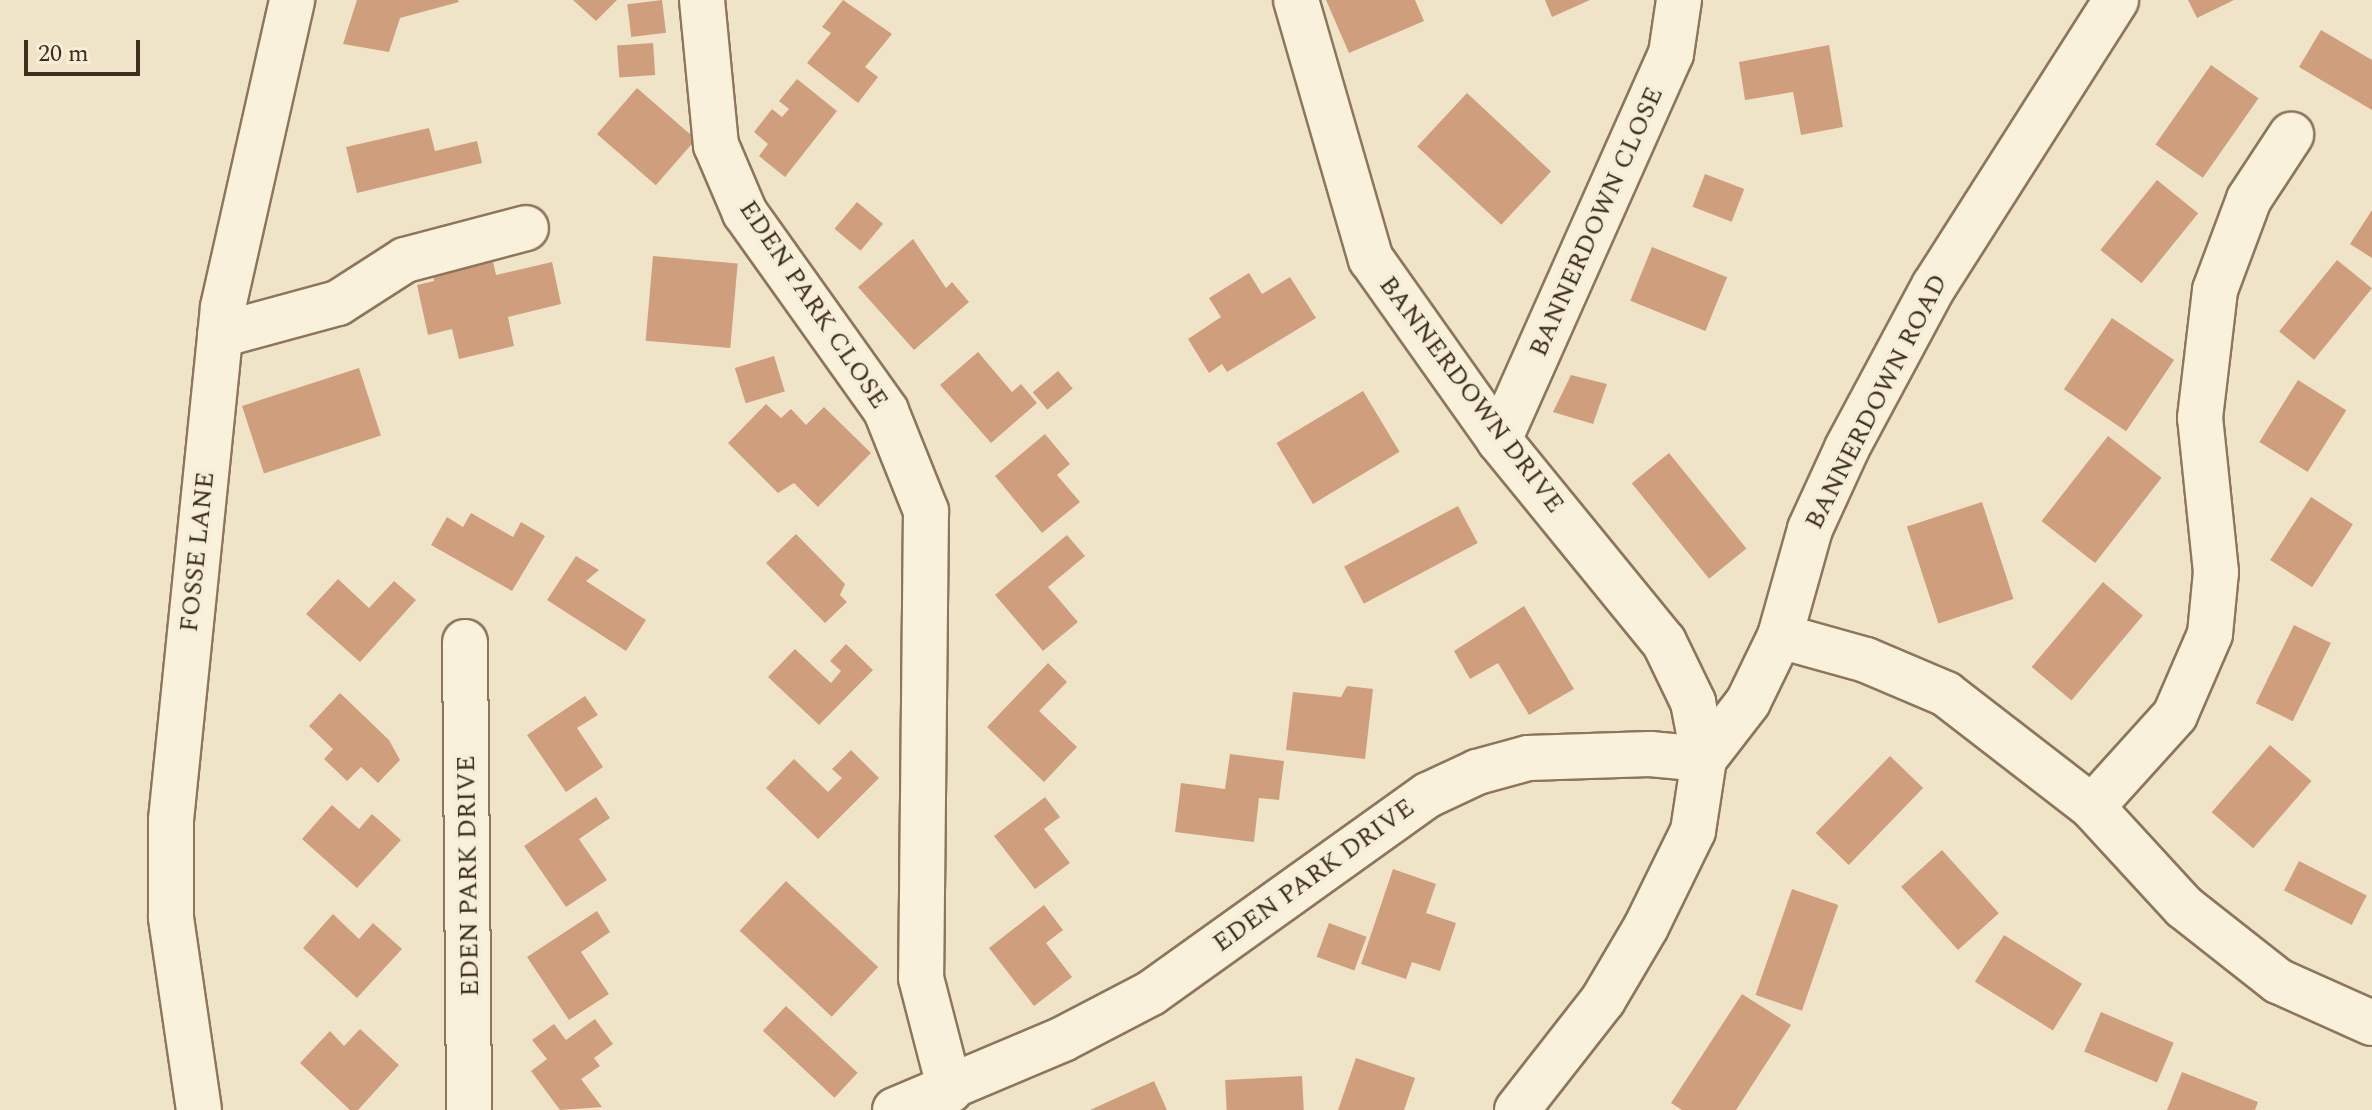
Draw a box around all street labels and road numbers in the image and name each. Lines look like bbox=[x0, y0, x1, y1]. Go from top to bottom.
street label: BANNERDOWN CLOSE bbox=[1523, 82, 1671, 362]
street label: EDEN PARK CLOSE bbox=[732, 195, 894, 415]
street label: BANNERDOWN ROAD bbox=[1799, 269, 1955, 535]
street label: BANNERDOWN DRIVE bbox=[1372, 270, 1570, 520]
street label: FOSSE LANE bbox=[174, 470, 222, 634]
street label: EDEN PARK DRIVE bbox=[451, 755, 487, 997]
street label: EDEN PARK DRIVE bbox=[1207, 792, 1421, 960]

